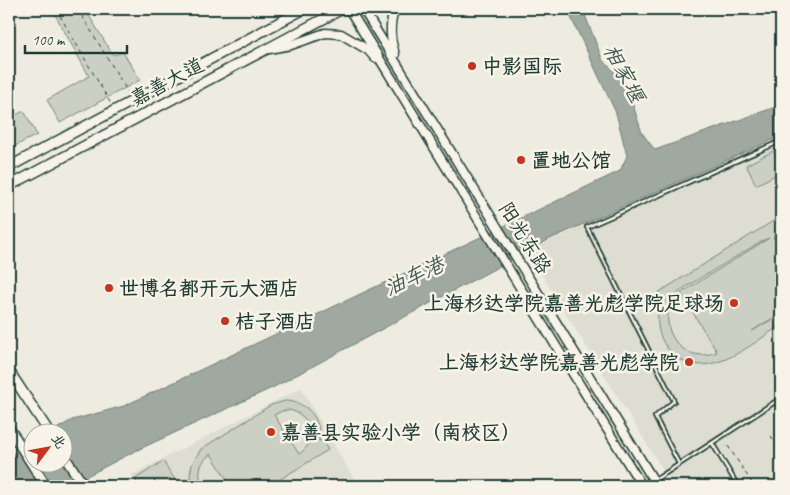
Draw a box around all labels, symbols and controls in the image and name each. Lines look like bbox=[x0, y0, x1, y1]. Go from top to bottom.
scale bar bbox=[25, 22, 128, 54]
text: 100 m bbox=[32, 31, 66, 50]
water label: 相家堰 bbox=[598, 39, 651, 109]
street label: 嘉善大道 bbox=[126, 52, 208, 112]
place label: 中影国际 bbox=[482, 54, 562, 79]
marker: 中影国际 bbox=[466, 60, 478, 72]
place label: 置地公馆 bbox=[531, 148, 611, 173]
marker: 置地公馆 bbox=[515, 154, 527, 166]
street label: 阳光东路 bbox=[493, 197, 557, 279]
water label: 油车港 bbox=[380, 250, 450, 301]
place label: 世博名都开元大酒店 bbox=[119, 276, 299, 301]
marker: 世博名都开元大酒店 bbox=[103, 282, 115, 294]
place label: 上海杉达学院嘉善光彪学院足球场 bbox=[424, 291, 724, 316]
marker: 上海杉达学院嘉善光彪学院足球场 bbox=[728, 297, 740, 309]
place label: 桔子酒店 bbox=[235, 309, 315, 334]
marker: 桔子酒店 bbox=[219, 315, 231, 327]
place label: 上海杉达学院嘉善光彪学院 bbox=[439, 350, 679, 375]
marker: 上海杉达学院嘉善光彪学院 bbox=[683, 356, 695, 368]
place label: 嘉善县实验小学（南校区） bbox=[281, 420, 521, 445]
north arrow bbox=[22, 422, 72, 472]
marker: 嘉善县实验小学（南校区） bbox=[265, 426, 277, 438]
text: 北 bbox=[48, 431, 70, 452]

